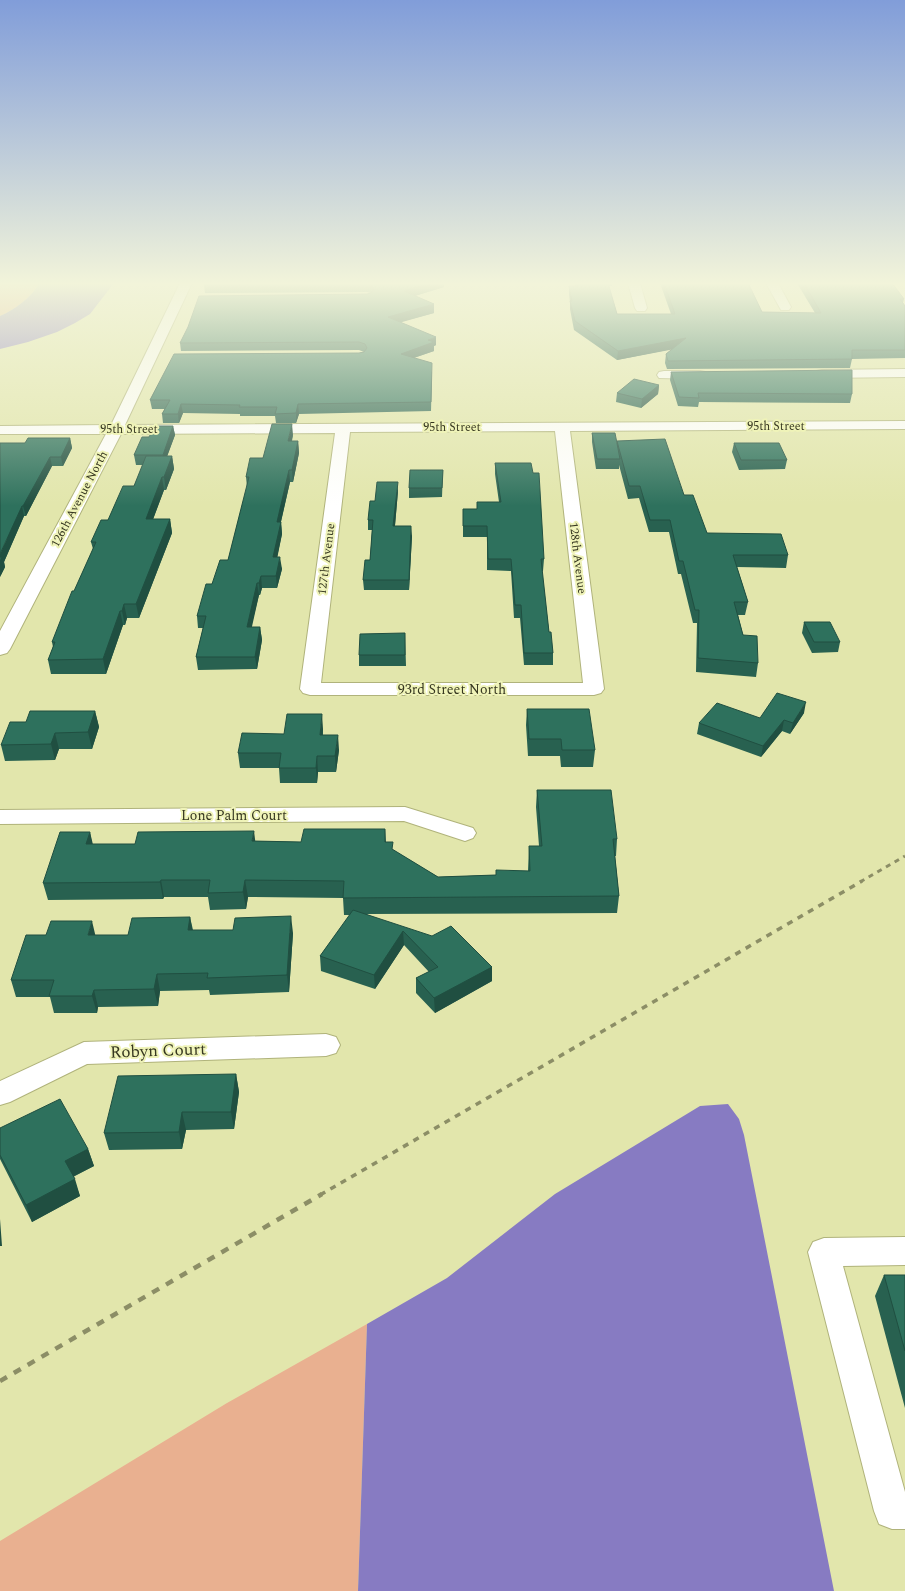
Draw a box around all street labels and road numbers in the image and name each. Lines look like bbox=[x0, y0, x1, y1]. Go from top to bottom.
street label: 95th Street bbox=[747, 417, 805, 436]
street label: 95th Street bbox=[423, 418, 481, 437]
street label: 95th Street bbox=[100, 420, 158, 439]
street label: 126th Avenue North bbox=[46, 448, 113, 551]
street label: 128th Avenue bbox=[564, 521, 591, 595]
street label: 127th Avenue bbox=[313, 522, 340, 596]
street label: 93rd Street North bbox=[398, 679, 506, 700]
street label: Lone Palm Court bbox=[181, 805, 287, 826]
street label: Robyn Court bbox=[110, 1036, 206, 1066]

